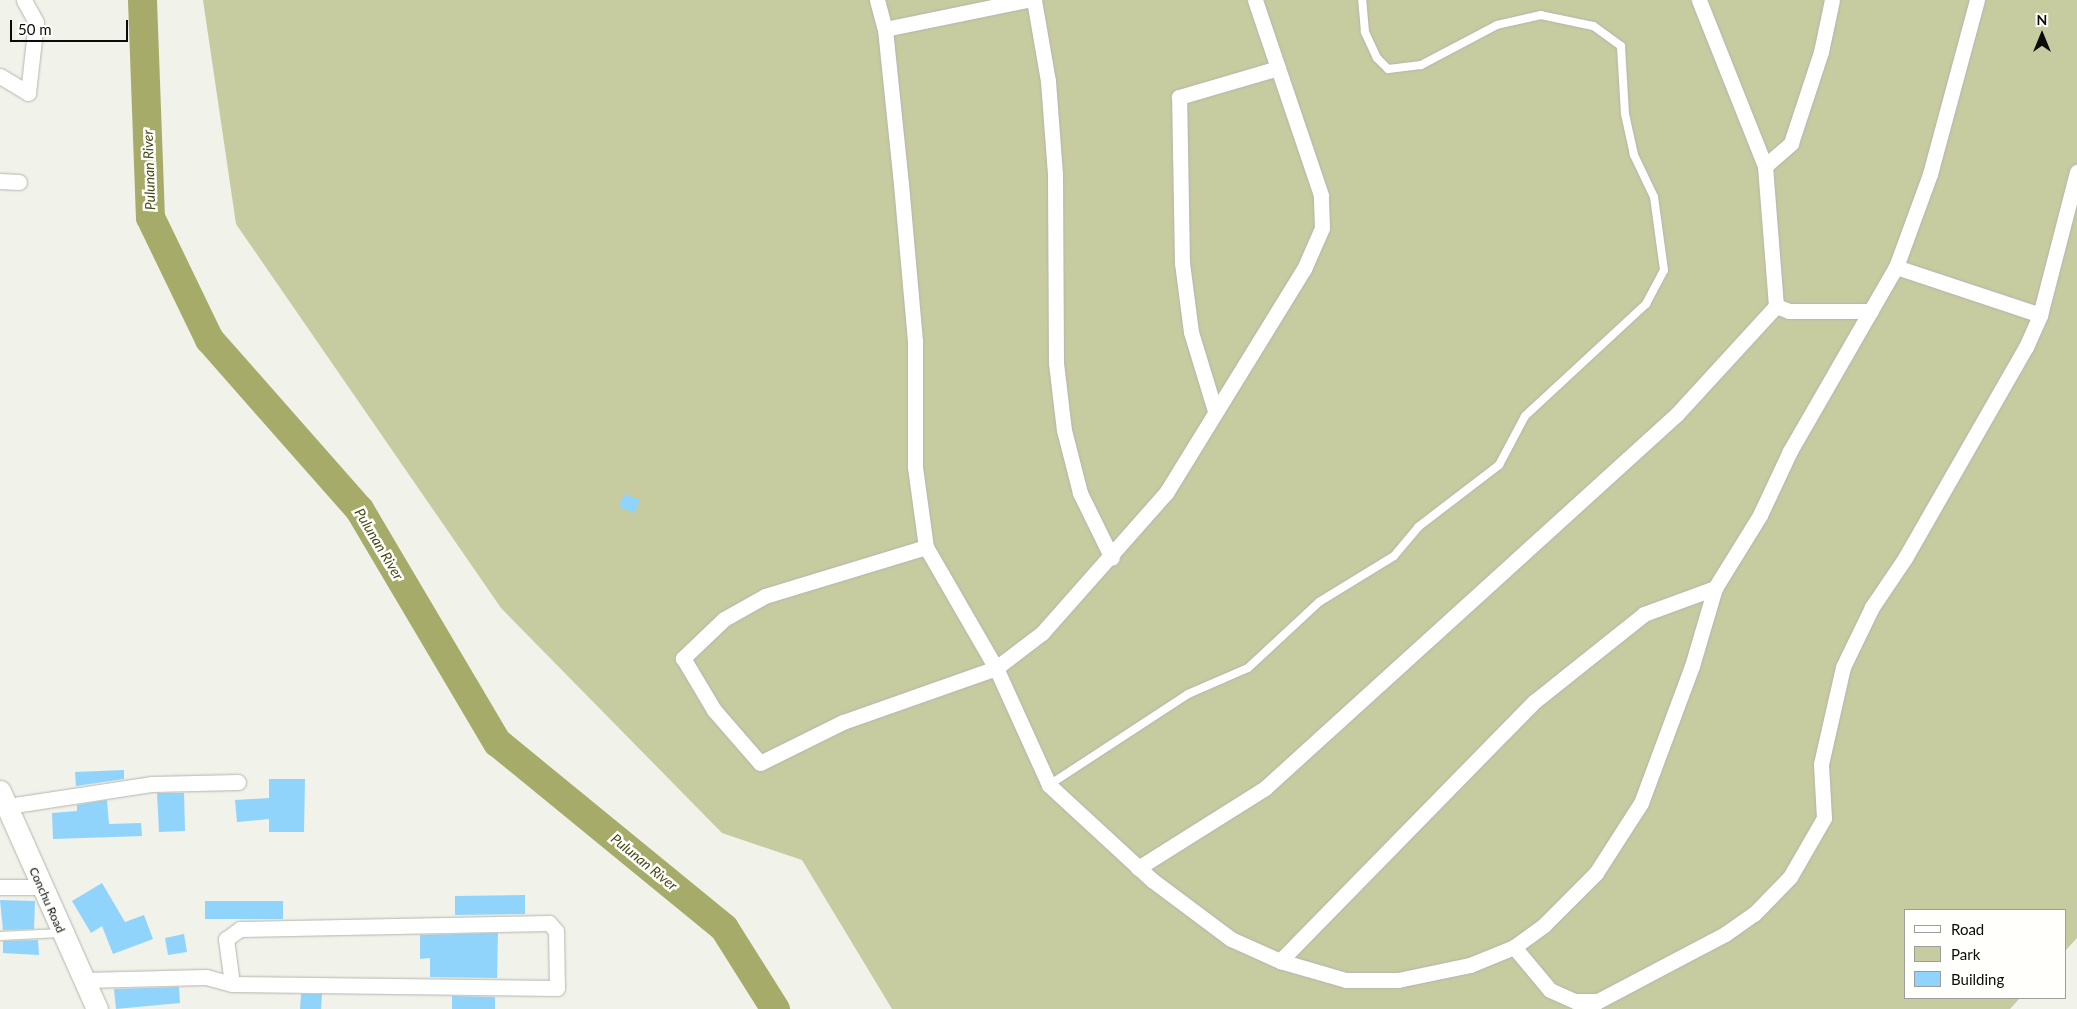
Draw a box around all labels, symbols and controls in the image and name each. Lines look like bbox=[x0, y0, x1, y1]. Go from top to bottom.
scale bar bbox=[12, 10, 130, 42]
north arrow bbox=[2017, 10, 2067, 60]
text: N bbox=[2037, 11, 2047, 28]
text: 50 m bbox=[18, 20, 52, 38]
water label: Pulunan River bbox=[139, 130, 159, 210]
water label: Pulunan River bbox=[351, 505, 407, 583]
water label: Pulunan River bbox=[607, 830, 681, 894]
street label: Conchu Road bbox=[26, 865, 68, 935]
legend bbox=[1904, 909, 2067, 999]
text: Road bbox=[1951, 920, 1984, 938]
text: Park bbox=[1951, 945, 1980, 963]
text: Building bbox=[1951, 970, 2004, 988]

